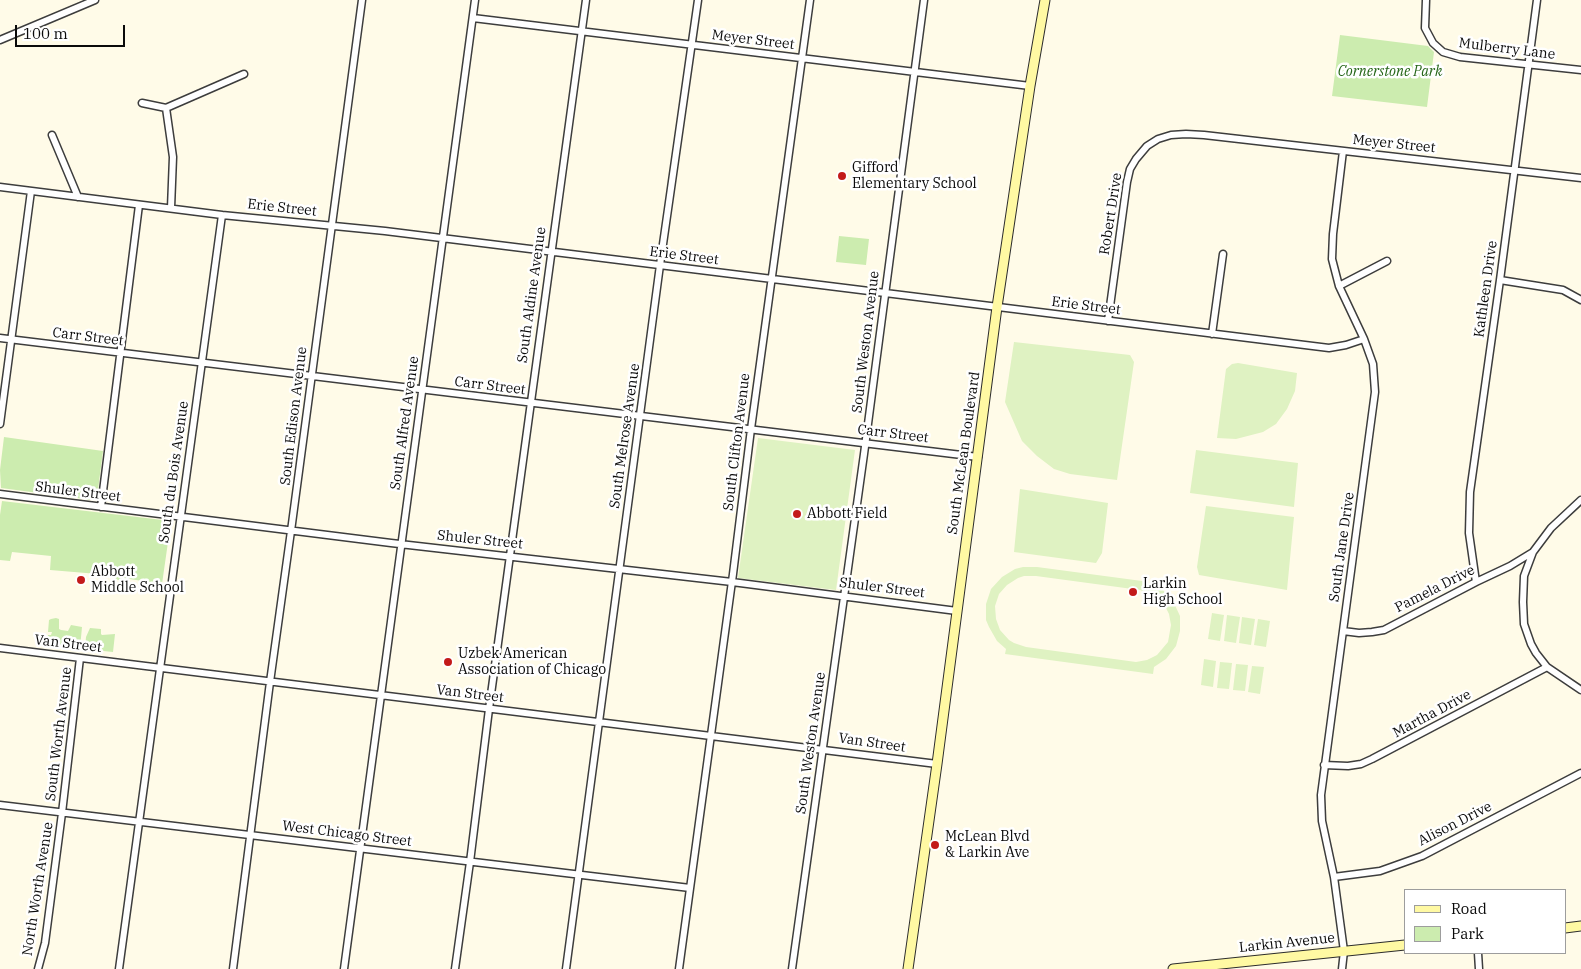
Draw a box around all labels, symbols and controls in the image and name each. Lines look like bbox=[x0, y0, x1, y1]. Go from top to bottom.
scale bar bbox=[18, 15, 128, 47]
text: 100 m bbox=[23, 24, 68, 43]
street label: Meyer Street bbox=[711, 27, 795, 53]
street label: Mulberry Lane bbox=[1458, 35, 1556, 63]
park label: Cornerstone Park bbox=[1338, 64, 1442, 80]
street label: Meyer Street bbox=[1352, 131, 1436, 157]
place label: Gifford Elementary School bbox=[852, 160, 977, 192]
marker: Gifford Elementary School bbox=[836, 170, 848, 182]
street label: Robert Drive bbox=[1096, 172, 1126, 256]
street label: Erie Street bbox=[246, 196, 318, 220]
street label: South Aldine Avenue bbox=[514, 226, 550, 364]
street label: Kathleen Drive bbox=[1471, 240, 1501, 338]
street label: Erie Street bbox=[648, 243, 720, 269]
street label: South Weston Avenue bbox=[849, 270, 883, 414]
street label: Erie Street bbox=[1050, 293, 1122, 319]
street label: Carr Street bbox=[51, 324, 125, 350]
street label: South Edison Avenue bbox=[277, 346, 311, 486]
street label: South Alfred Avenue bbox=[387, 355, 423, 491]
street label: South Melrose Avenue bbox=[606, 362, 644, 510]
street label: South McLean Boulevard bbox=[944, 371, 984, 535]
street label: South Clifton Avenue bbox=[720, 372, 754, 512]
street label: Carr Street bbox=[453, 373, 527, 399]
street label: South du Bois Avenue bbox=[156, 400, 192, 544]
street label: Carr Street bbox=[856, 421, 930, 447]
street label: Shuler Street bbox=[34, 478, 122, 506]
street label: South Jane Drive bbox=[1326, 491, 1358, 603]
place label: Abbott Field bbox=[807, 506, 887, 522]
marker: Abbott Field bbox=[791, 508, 803, 520]
street label: Shuler Street bbox=[436, 527, 524, 553]
street label: Pamela Drive bbox=[1392, 562, 1478, 616]
place label: Abbott Middle School bbox=[91, 564, 184, 596]
marker: Abbott Middle School bbox=[75, 574, 87, 586]
street label: Shuler Street bbox=[838, 574, 926, 602]
place label: Larkin High School bbox=[1143, 576, 1222, 608]
marker: Larkin High School bbox=[1127, 586, 1139, 598]
street label: Van Street bbox=[33, 632, 103, 656]
place label: Uzbek American Association of Chicago bbox=[458, 646, 606, 679]
marker: Uzbek American Association of Chicago bbox=[442, 656, 454, 668]
street label: South Worth Avenue bbox=[42, 666, 76, 802]
street label: South Weston Avenue bbox=[793, 671, 829, 815]
street label: Van Street bbox=[435, 682, 505, 706]
street label: Martha Drive bbox=[1390, 686, 1474, 742]
street label: Van Street bbox=[837, 730, 907, 756]
street label: Alison Drive bbox=[1415, 798, 1495, 850]
street label: West Chicago Street bbox=[281, 818, 413, 850]
street label: North Worth Avenue bbox=[19, 821, 57, 957]
place label: McLean Blvd & Larkin Ave bbox=[945, 829, 1030, 862]
marker: McLean Blvd & Larkin Ave bbox=[929, 839, 941, 851]
legend bbox=[1404, 889, 1566, 954]
text: Road bbox=[1451, 899, 1487, 918]
text: Park bbox=[1451, 924, 1484, 943]
street label: Larkin Avenue bbox=[1238, 930, 1336, 956]

